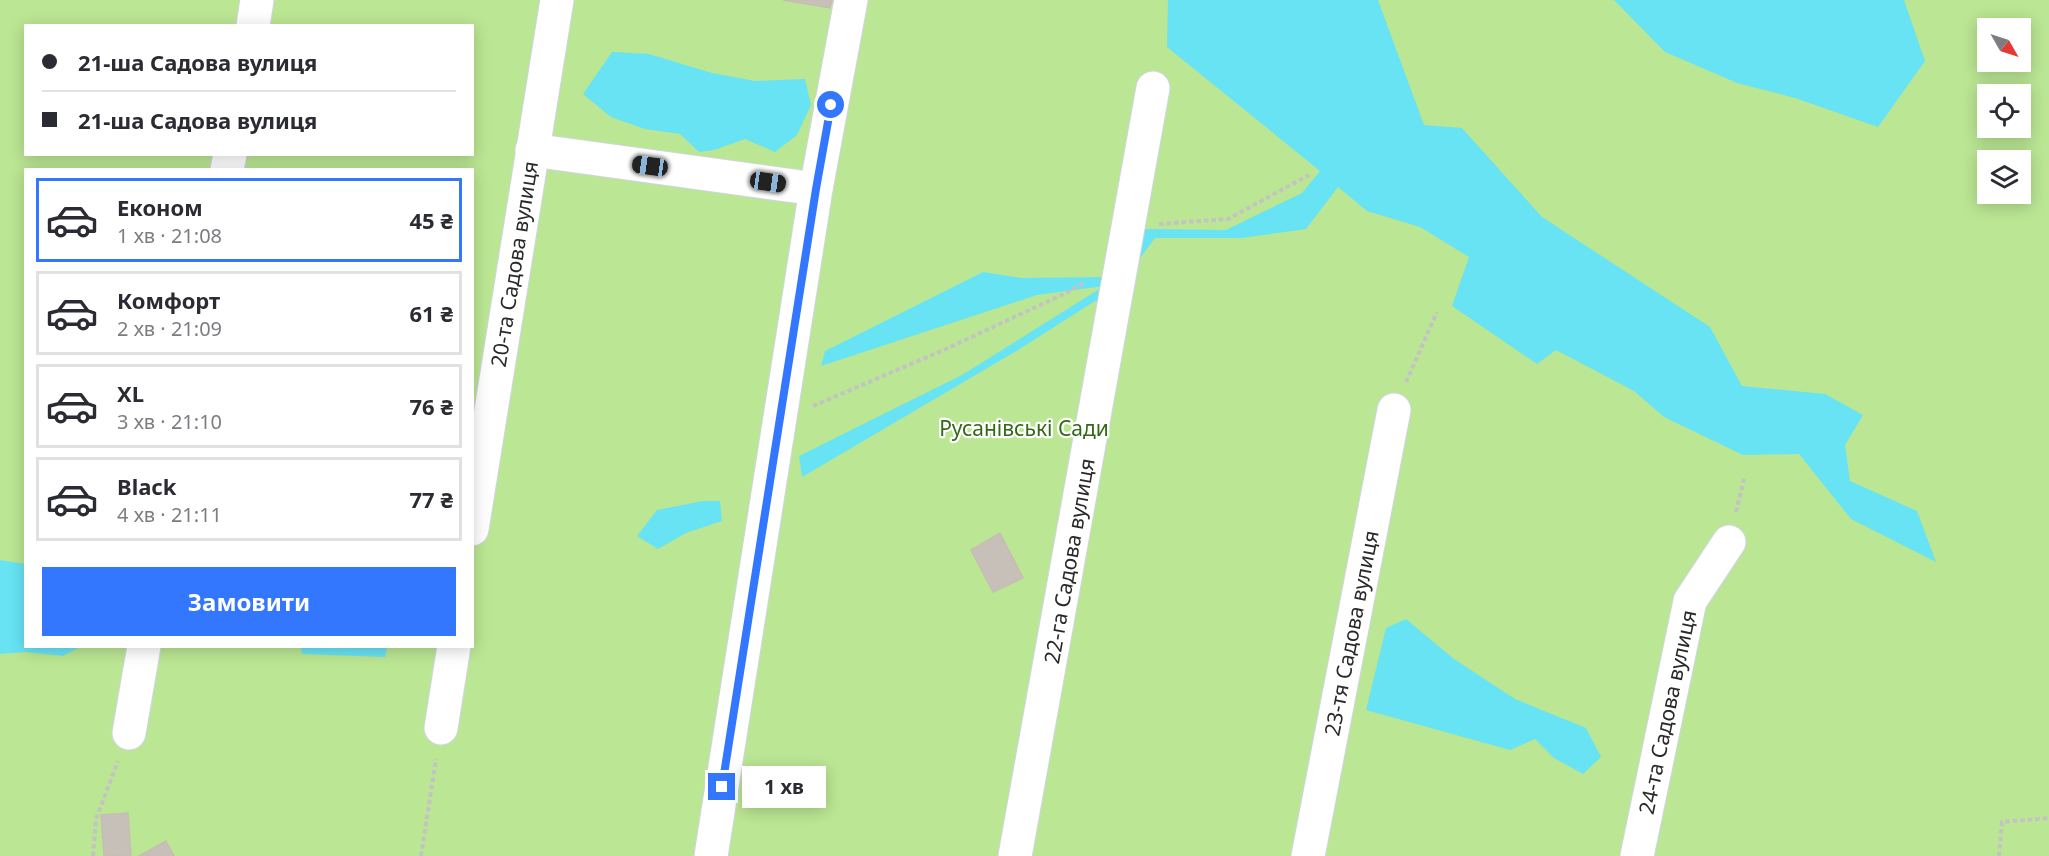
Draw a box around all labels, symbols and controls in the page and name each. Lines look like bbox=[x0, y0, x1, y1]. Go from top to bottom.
north arrow bbox=[1977, 18, 2031, 72]
map controls bbox=[1977, 18, 2031, 204]
text: 21-ша Садова вулиця bbox=[78, 47, 317, 77]
button: locate bbox=[1977, 84, 2031, 138]
route start bbox=[817, 91, 844, 118]
text: 21-ша Садова вулиця bbox=[78, 105, 317, 135]
button: layers bbox=[1977, 150, 2031, 204]
car bbox=[631, 155, 669, 177]
street label: 20-та Садова вулиця bbox=[484, 159, 544, 369]
car bbox=[749, 171, 787, 193]
text: Економ bbox=[117, 192, 203, 222]
icon: car bbox=[45, 193, 99, 247]
text: 45 ₴ bbox=[410, 205, 453, 235]
text: 1 хв · 21:08 bbox=[117, 222, 222, 249]
text: Комфорт bbox=[117, 285, 220, 315]
icon: car bbox=[45, 286, 99, 340]
text: 61 ₴ bbox=[410, 298, 453, 328]
text: 2 хв · 21:09 bbox=[117, 315, 222, 342]
text: XL bbox=[117, 378, 144, 408]
icon: car bbox=[45, 379, 99, 433]
text: 76 ₴ bbox=[410, 391, 453, 421]
text: 3 хв · 21:10 bbox=[117, 408, 222, 435]
park label: Русанівські Сади bbox=[939, 414, 1109, 442]
street label: 22-га Садова вулиця bbox=[1037, 456, 1101, 666]
text: Black bbox=[117, 471, 176, 501]
icon: car bbox=[45, 472, 99, 526]
text: 77 ₴ bbox=[410, 484, 453, 514]
text: 4 хв · 21:11 bbox=[117, 501, 222, 528]
street label: 23-тя Садова вулиця bbox=[1317, 528, 1385, 738]
button: Замовити bbox=[42, 567, 456, 636]
street label: 24-та Садова вулиця bbox=[1632, 607, 1702, 817]
callout: 1 хв bbox=[743, 766, 827, 808]
route end bbox=[708, 773, 735, 800]
text: 1 хв bbox=[764, 773, 804, 800]

